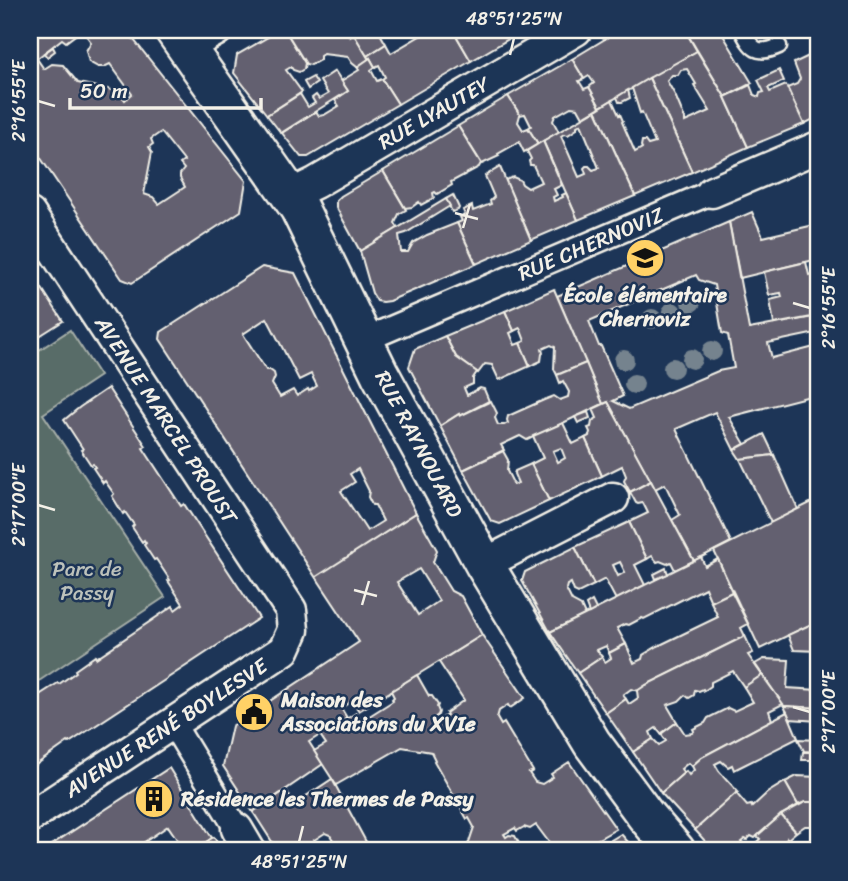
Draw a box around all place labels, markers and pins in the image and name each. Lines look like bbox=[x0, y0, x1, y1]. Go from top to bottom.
school or university icon: École élémentaire Chernoviz bbox=[624, 237, 666, 279]
place label: École élémentaire Chernoviz bbox=[563, 276, 728, 338]
place label: Maison des Associations du XVIe bbox=[280, 681, 476, 743]
public building icon: Maison des Associations du XVIe bbox=[233, 691, 275, 733]
building icon: Résidence les Thermes de Passy bbox=[133, 778, 175, 820]
place label: Résidence les Thermes de Passy bbox=[180, 780, 475, 818]

